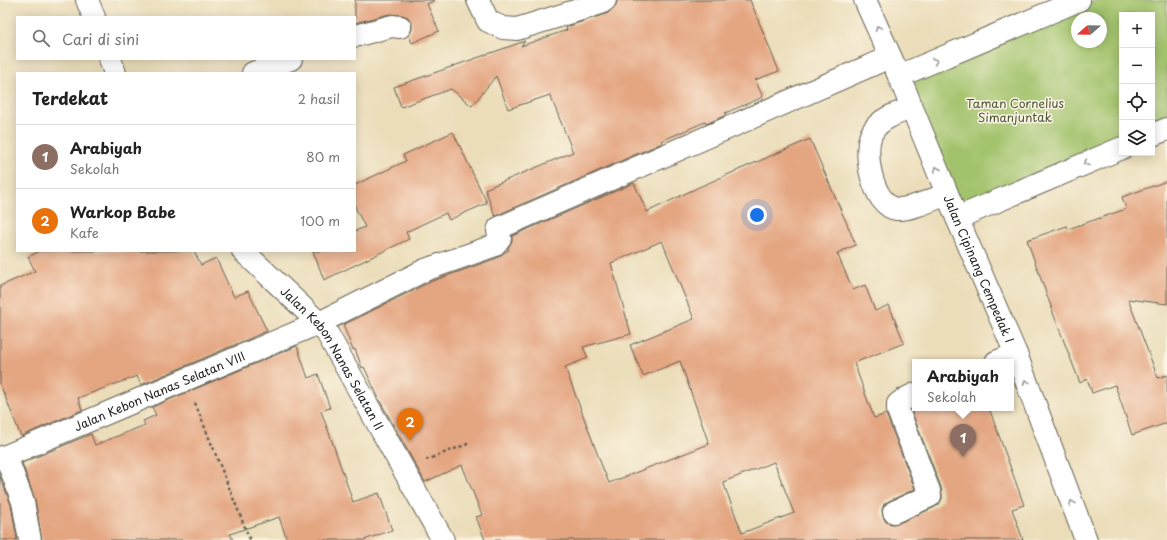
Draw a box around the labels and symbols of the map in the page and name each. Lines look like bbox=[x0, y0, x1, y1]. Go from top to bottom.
north arrow bbox=[1071, 12, 1107, 48]
one-way arrow bbox=[875, 25, 883, 32]
one-way arrow bbox=[931, 58, 938, 66]
park label: Taman Cornelius Simanjuntak bbox=[966, 94, 1065, 126]
one-way arrow bbox=[1083, 158, 1091, 166]
one-way arrow bbox=[933, 165, 941, 172]
street label: Jalan Cipinang Cempedak I bbox=[939, 192, 1019, 346]
your location bbox=[747, 205, 767, 225]
street label: Jalan Kebon Nanas Selatan II bbox=[277, 282, 388, 433]
street label: Jalan Kebon Nanas Selatan VIII bbox=[71, 347, 248, 435]
one-way arrow bbox=[1023, 378, 1031, 385]
pin: 2 bbox=[397, 408, 423, 441]
pin: 1 bbox=[950, 424, 976, 457]
one-way arrow bbox=[1068, 500, 1076, 507]

